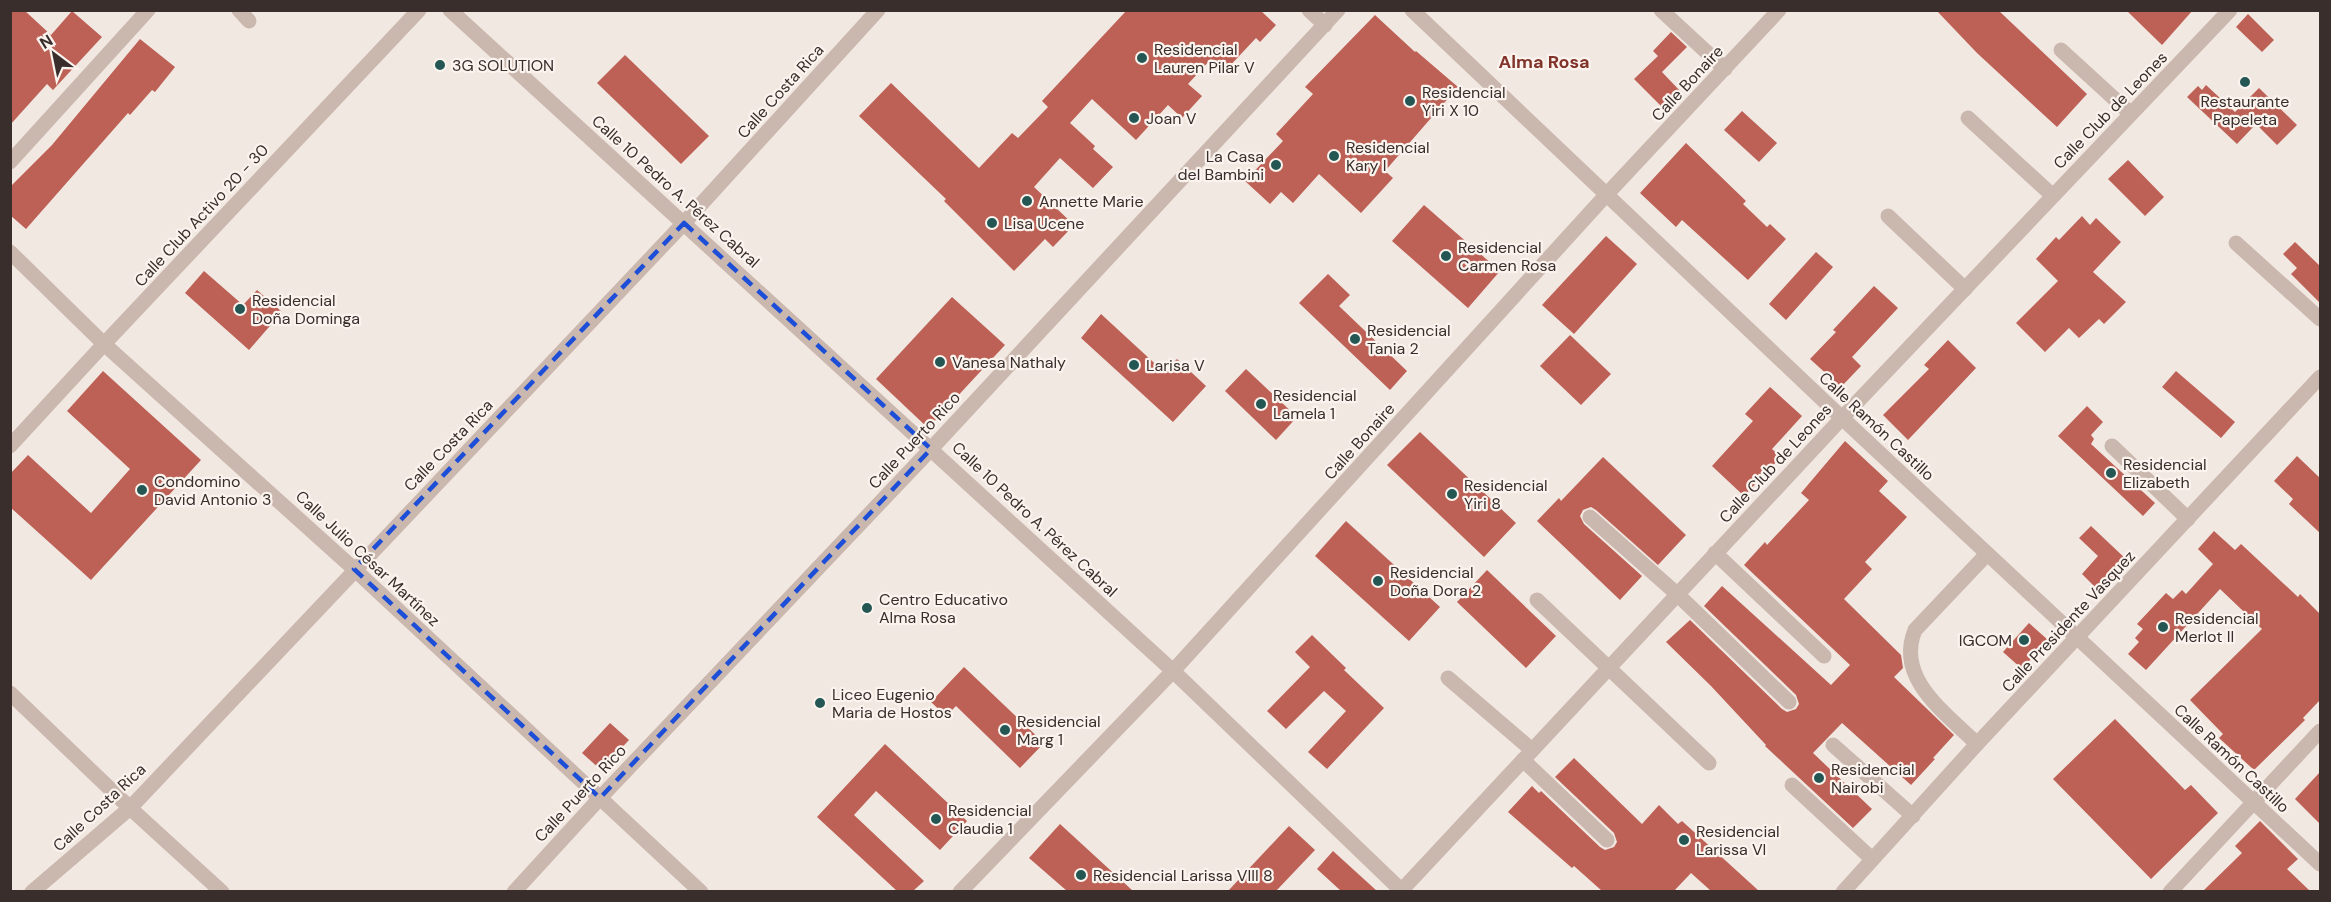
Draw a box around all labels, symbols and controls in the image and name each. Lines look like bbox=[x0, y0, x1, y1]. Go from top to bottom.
north arrow bbox=[24, 24, 84, 84]
text: N bbox=[36, 30, 57, 54]
place label: Residencial Lauren Pilar V bbox=[1154, 39, 1255, 78]
street label: Calle Costa Rica bbox=[733, 40, 828, 143]
street label: Calle Bonaire bbox=[1647, 41, 1728, 126]
street label: Calle Club de Leones bbox=[2049, 47, 2172, 174]
district label: Alma Rosa bbox=[1498, 50, 1590, 74]
marker: Residencial Lauren Pilar V bbox=[1135, 51, 1149, 65]
place label: 3G SOLUTION bbox=[452, 55, 554, 76]
marker: 3G SOLUTION bbox=[433, 58, 447, 72]
marker: Restaurante Papeleta bbox=[2238, 75, 2252, 89]
place label: Residencial Yiri X 10 bbox=[1422, 82, 1506, 121]
place label: Restaurante Papeleta bbox=[2201, 91, 2289, 130]
marker: Residencial Yiri X 10 bbox=[1403, 94, 1417, 108]
place label: Joan V bbox=[1146, 108, 1197, 129]
street label: Calle 10 Pedro A. Pérez Cabral bbox=[587, 110, 764, 272]
marker: Joan V bbox=[1127, 111, 1141, 125]
place label: Residencial Kary I bbox=[1346, 137, 1430, 176]
street label: Calle Club Activo 20 - 30 bbox=[130, 139, 273, 291]
place label: La Casa del Bambini bbox=[1178, 146, 1264, 185]
marker: Residencial Kary I bbox=[1327, 149, 1341, 163]
marker: La Casa del Bambini bbox=[1269, 158, 1283, 172]
place label: Annette Marie bbox=[1039, 191, 1143, 212]
marker: Annette Marie bbox=[1020, 194, 1034, 208]
place label: Lisa Ucene bbox=[1004, 213, 1084, 234]
marker: Lisa Ucene bbox=[985, 216, 999, 230]
place label: Residencial Carmen Rosa bbox=[1458, 237, 1556, 276]
marker: Residencial Carmen Rosa bbox=[1439, 249, 1453, 263]
place label: Residencial Doña Dominga bbox=[252, 290, 360, 329]
marker: Residencial Doña Dominga bbox=[233, 302, 247, 316]
place label: Residencial Tania 2 bbox=[1367, 320, 1451, 359]
marker: Residencial Tania 2 bbox=[1348, 332, 1362, 346]
place label: Vanesa Nathaly bbox=[952, 352, 1066, 373]
marker: Vanesa Nathaly bbox=[933, 355, 947, 369]
place label: Larisa V bbox=[1146, 355, 1205, 376]
marker: Larisa V bbox=[1127, 358, 1141, 372]
street label: Calle Ramón Castillo bbox=[1814, 367, 1939, 485]
place label: Residencial Lamela 1 bbox=[1273, 385, 1357, 424]
street label: Calle Puerto Rico bbox=[864, 387, 965, 494]
street label: Calle Costa Rica bbox=[399, 395, 497, 496]
marker: Residencial Lamela 1 bbox=[1254, 397, 1268, 411]
street label: Calle Bonaire bbox=[1319, 399, 1399, 484]
street label: Calle Club de Leones bbox=[1715, 399, 1836, 527]
street label: Calle 10 Pedro A. Pérez Cabral bbox=[947, 437, 1122, 602]
place label: Residencial Elizabeth bbox=[2123, 454, 2207, 493]
marker: Residencial Elizabeth bbox=[2104, 466, 2118, 480]
place label: Condomino David Antonio 3 bbox=[154, 471, 272, 510]
place label: Residencial Yiri 8 bbox=[1464, 475, 1548, 514]
marker: Condomino David Antonio 3 bbox=[135, 483, 149, 497]
street label: Calle Julio César Martínez bbox=[291, 486, 444, 631]
marker: Residencial Yiri 8 bbox=[1445, 487, 1459, 501]
street label: Calle Presidente Vasquez bbox=[1997, 546, 2140, 697]
place label: Residencial Doña Dora 2 bbox=[1390, 562, 1481, 601]
marker: Residencial Doña Dora 2 bbox=[1371, 574, 1385, 588]
place label: Centro Educativo Alma Rosa bbox=[879, 589, 1008, 628]
marker: Centro Educativo Alma Rosa bbox=[860, 601, 874, 615]
place label: Residencial Merlot II bbox=[2175, 608, 2259, 647]
marker: Residencial Merlot II bbox=[2156, 620, 2170, 634]
place label: IGCOM bbox=[1959, 630, 2012, 651]
marker: IGCOM bbox=[2017, 633, 2031, 647]
place label: Liceo Eugenio Maria de Hostos bbox=[832, 684, 952, 723]
marker: Liceo Eugenio Maria de Hostos bbox=[813, 696, 827, 710]
street label: Calle Ramón Castillo bbox=[2169, 699, 2294, 817]
place label: Residencial Marg 1 bbox=[1017, 711, 1101, 750]
marker: Residencial Marg 1 bbox=[998, 723, 1012, 737]
street label: Calle Puerto Rico bbox=[530, 740, 631, 847]
street label: Calle Costa Rica bbox=[48, 759, 150, 856]
place label: Residencial Nairobi bbox=[1831, 759, 1915, 798]
marker: Residencial Nairobi bbox=[1812, 771, 1826, 785]
place label: Residencial Claudia 1 bbox=[948, 800, 1032, 839]
marker: Residencial Claudia 1 bbox=[929, 812, 943, 826]
place label: Residencial Larissa VI bbox=[1696, 821, 1780, 860]
marker: Residencial Larissa VI bbox=[1677, 833, 1691, 847]
place label: Residencial Larissa VIII 8 bbox=[1093, 865, 1273, 886]
marker: Residencial Larissa VIII 8 bbox=[1074, 868, 1088, 882]

